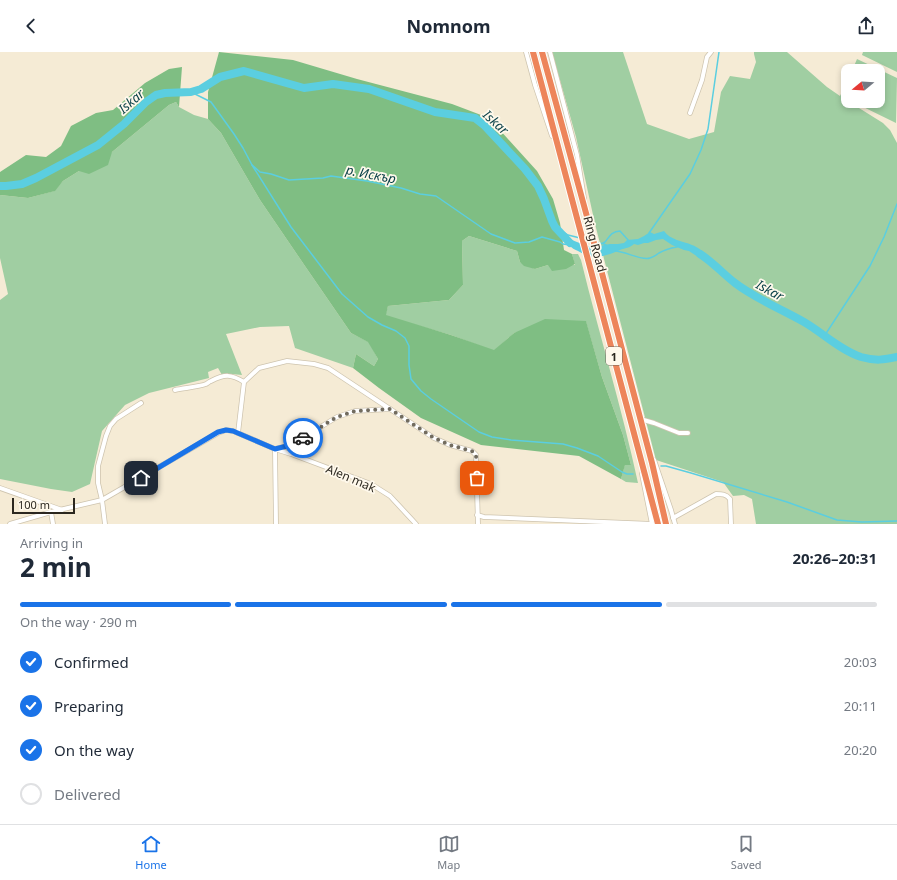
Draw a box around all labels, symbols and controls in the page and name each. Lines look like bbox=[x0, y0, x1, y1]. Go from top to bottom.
text: Nomnom bbox=[407, 14, 490, 38]
icon: back bbox=[20, 15, 42, 37]
icon: share bbox=[855, 15, 877, 37]
north arrow bbox=[841, 64, 885, 108]
map controls bbox=[841, 64, 885, 108]
water label: Iskar bbox=[113, 84, 148, 118]
water label: Iskar bbox=[479, 105, 513, 139]
water label: р. Искър bbox=[343, 160, 398, 188]
street label: Ring Road bbox=[579, 214, 611, 274]
water label: Iskar bbox=[752, 275, 788, 305]
road number: 1 bbox=[606, 347, 622, 365]
courier bbox=[283, 418, 323, 458]
icon: car bbox=[292, 427, 314, 449]
street label: Alen mak bbox=[324, 460, 379, 496]
pin bbox=[124, 461, 158, 495]
pin bbox=[460, 461, 494, 495]
icon: home bbox=[130, 467, 152, 489]
icon: bag bbox=[466, 467, 488, 489]
scale bar bbox=[12, 496, 75, 515]
text: 100 m bbox=[18, 497, 50, 512]
text: Arriving in bbox=[20, 534, 83, 552]
text: 20:26–20:31 bbox=[792, 548, 877, 568]
text: 2 min bbox=[20, 549, 92, 585]
text: On the way · 290 m bbox=[20, 613, 137, 631]
icon: check bbox=[20, 651, 42, 673]
text: Confirmed bbox=[54, 652, 129, 672]
text: 20:03 bbox=[844, 653, 877, 671]
icon: check bbox=[20, 695, 42, 717]
text: Preparing bbox=[54, 696, 124, 716]
text: 20:11 bbox=[844, 697, 877, 715]
icon: check bbox=[20, 739, 42, 761]
text: On the way bbox=[54, 740, 134, 760]
text: 20:20 bbox=[844, 741, 877, 759]
text: Delivered bbox=[54, 784, 121, 804]
tab: Home bbox=[135, 833, 167, 872]
tab: Map bbox=[437, 833, 460, 872]
tab: Saved bbox=[731, 833, 762, 872]

